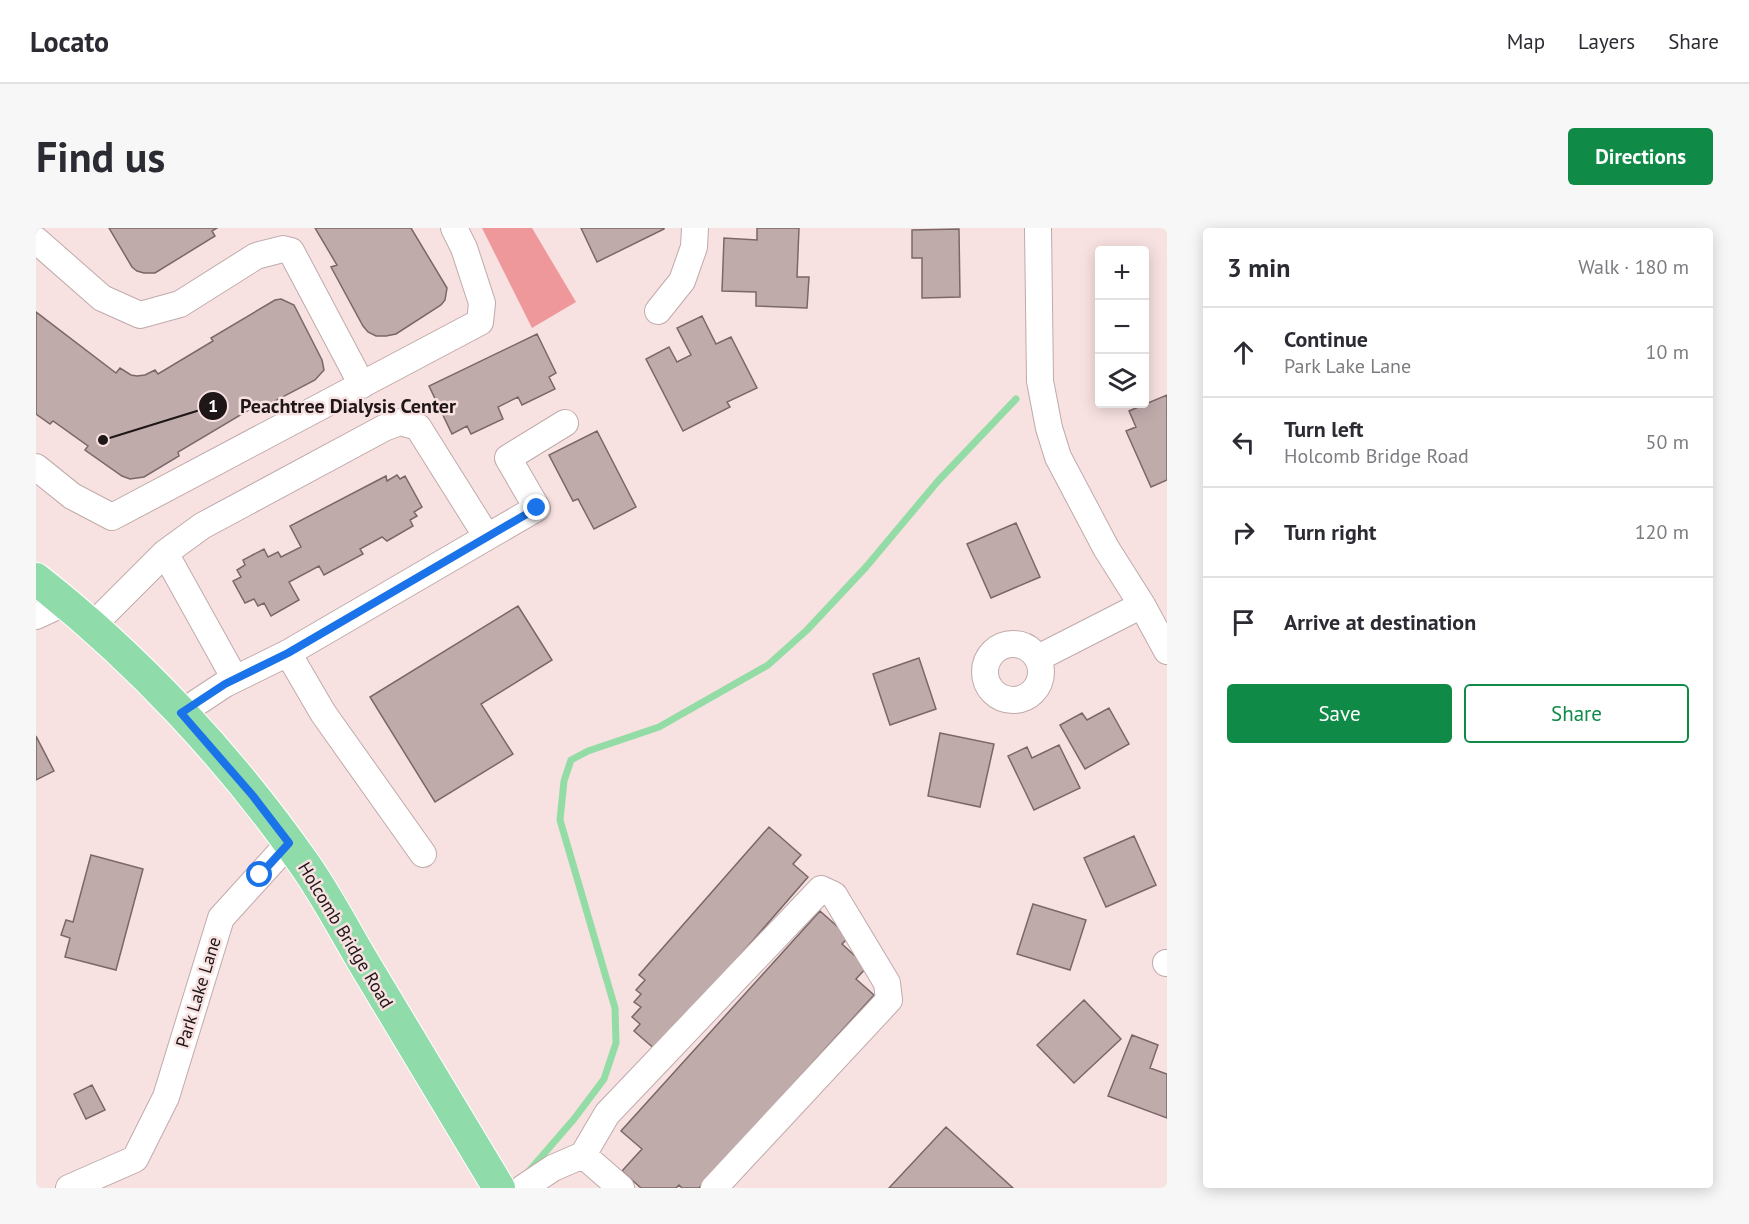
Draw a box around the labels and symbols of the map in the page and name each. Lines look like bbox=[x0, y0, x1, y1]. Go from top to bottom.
callout: Peachtree Dialysis Center bbox=[198, 387, 468, 425]
text: Peachtree Dialysis Center bbox=[240, 393, 456, 419]
text: 1 bbox=[208, 394, 218, 417]
route end bbox=[523, 494, 549, 520]
street label: Holcomb Bridge Road bbox=[293, 858, 399, 1012]
route start bbox=[246, 861, 272, 887]
street label: Park Lake Lane bbox=[170, 934, 226, 1050]

